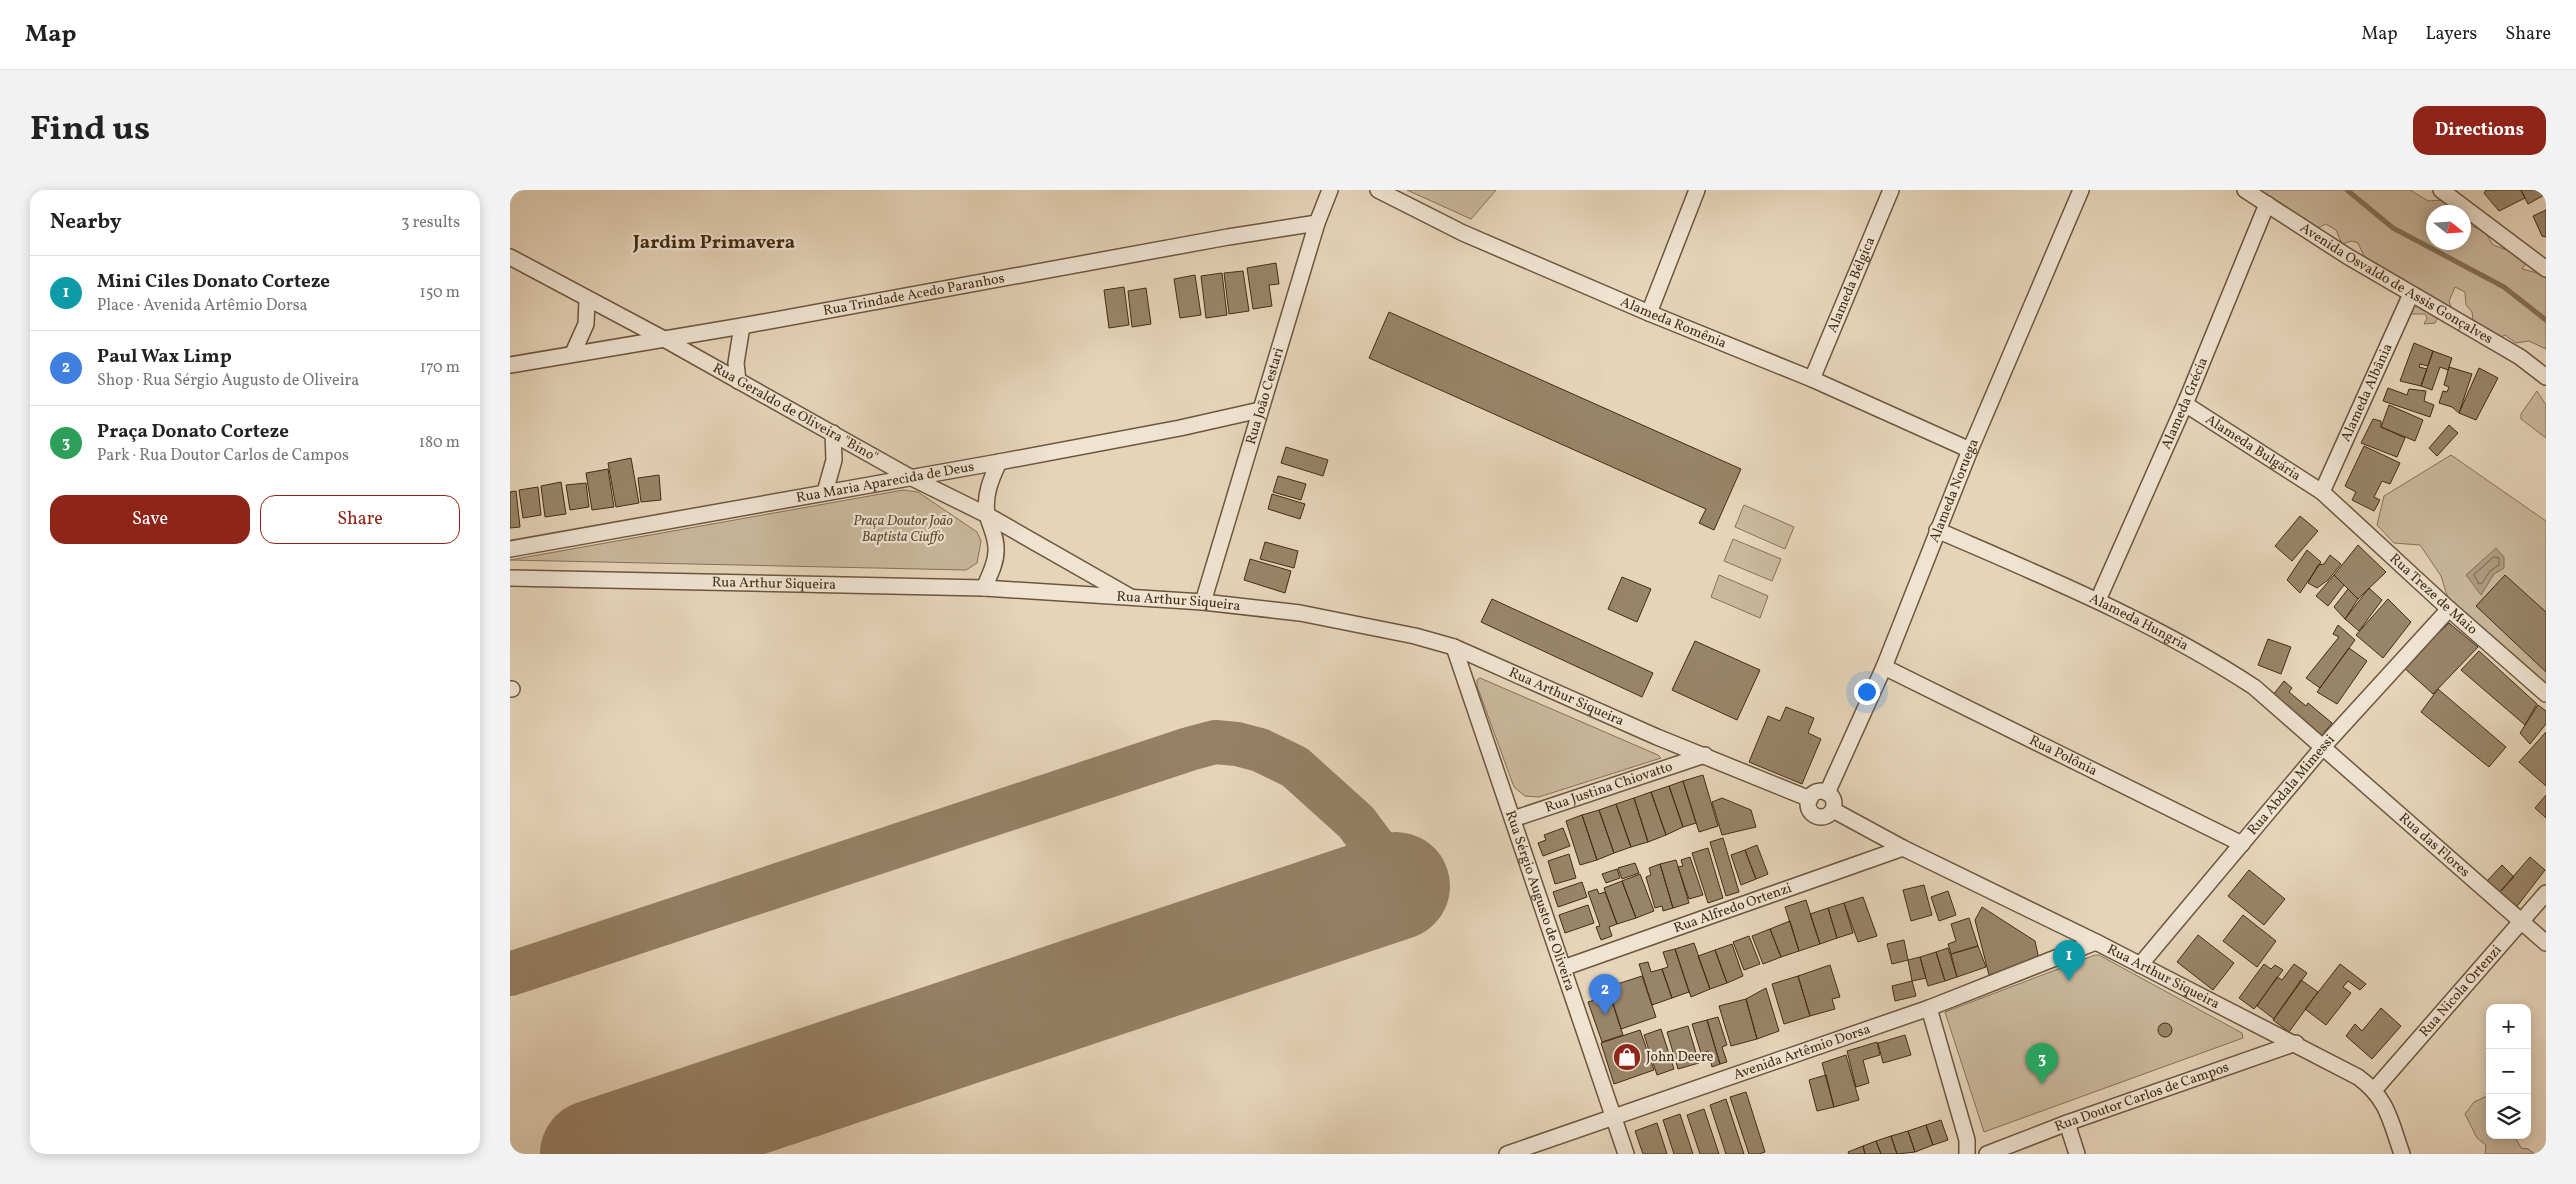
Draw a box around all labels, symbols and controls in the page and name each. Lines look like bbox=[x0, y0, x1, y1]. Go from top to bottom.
text: Map bbox=[25, 18, 76, 52]
text: Map bbox=[2361, 22, 2397, 47]
text: Layers bbox=[2425, 22, 2477, 47]
text: Share bbox=[2505, 22, 2551, 47]
text: Find us bbox=[30, 106, 150, 154]
button: Directions bbox=[2413, 106, 2546, 155]
north arrow bbox=[2426, 205, 2471, 250]
text: Nearby bbox=[50, 208, 121, 237]
text: 3 results bbox=[401, 212, 460, 234]
street label: Avenida Osvaldo de Assis Gonçalves bbox=[2296, 219, 2496, 349]
district label: Jardim Primavera bbox=[632, 230, 795, 256]
street label: Alameda Bélgica bbox=[1823, 234, 1880, 336]
text: Mini Ciles Donato Corteze bbox=[97, 269, 330, 295]
street label: Rua Trindade Acedo Paranhos bbox=[822, 269, 1006, 320]
text: 1 bbox=[63, 282, 69, 304]
text: 150 m bbox=[419, 282, 460, 304]
street label: Alameda Romênia bbox=[1617, 292, 1729, 353]
text: Place · Avenida Artêmio Dorsa bbox=[97, 295, 307, 317]
street label: Alameda Albânia bbox=[2336, 340, 2397, 445]
text: Paul Wax Limp bbox=[97, 344, 232, 370]
street label: Rua João Cestari bbox=[1241, 345, 1288, 447]
street label: Alameda Grécia bbox=[2157, 355, 2213, 452]
text: 2 bbox=[62, 357, 70, 379]
text: 170 m bbox=[420, 357, 460, 379]
street label: Rua Geraldo de Oliveira "Bino" bbox=[709, 359, 881, 467]
text: Shop · Rua Sérgio Augusto de Oliveira bbox=[97, 370, 359, 392]
street label: Alameda Bulgária bbox=[2202, 410, 2304, 485]
text: Praça Donato Corteze bbox=[97, 419, 289, 445]
text: 3 bbox=[62, 432, 70, 454]
text: 180 m bbox=[419, 432, 460, 454]
street label: Alameda Noruega bbox=[1925, 436, 1983, 545]
text: Park · Rua Doutor Carlos de Campos bbox=[97, 445, 349, 467]
street label: Rua Maria Aparecida de Deus bbox=[795, 457, 976, 507]
button: Save bbox=[50, 495, 250, 544]
button: Share bbox=[260, 495, 460, 544]
park label: Praça Doutor João Baptista Ciuffo bbox=[853, 512, 953, 547]
street label: Rua Treze de Maio bbox=[2385, 549, 2481, 639]
street label: Rua Arthur Siqueira bbox=[712, 573, 836, 594]
street label: Rua Arthur Siqueira bbox=[1116, 587, 1241, 616]
street label: Alameda Hungria bbox=[2086, 589, 2192, 655]
street label: Rua Arthur Siqueira bbox=[1506, 663, 1627, 731]
your location bbox=[1854, 679, 1880, 705]
street label: Rua Polônia bbox=[2026, 731, 2101, 780]
street label: Rua Abdala Mimessi bbox=[2243, 731, 2339, 839]
street label: Rua Justina Chiovatto bbox=[1543, 757, 1675, 817]
street label: Rua Sérgio Augusto de Oliveira bbox=[1501, 808, 1580, 994]
street label: Rua das Flores bbox=[2395, 809, 2474, 882]
street label: Rua Alfredo Ortenzi bbox=[1671, 879, 1794, 938]
pin: 1 bbox=[2053, 940, 2085, 981]
street label: Rua Arthur Siqueira bbox=[2104, 940, 2223, 1014]
street label: Rua Nicola Ortenzi bbox=[2415, 941, 2506, 1041]
pin: 2 bbox=[1589, 974, 1621, 1015]
map controls bbox=[2486, 1004, 2531, 1139]
button: + bbox=[2486, 1004, 2531, 1049]
street label: Avenida Artêmio Dorsa bbox=[1731, 1019, 1873, 1084]
shop icon: John Deere bbox=[1612, 1042, 1642, 1072]
pin: 3 bbox=[2026, 1043, 2058, 1084]
place label: John Deere bbox=[1646, 1048, 1714, 1067]
button: − bbox=[2486, 1049, 2531, 1094]
street label: Rua Doutor Carlos de Campos bbox=[2052, 1058, 2232, 1136]
button: layers bbox=[2486, 1094, 2531, 1139]

